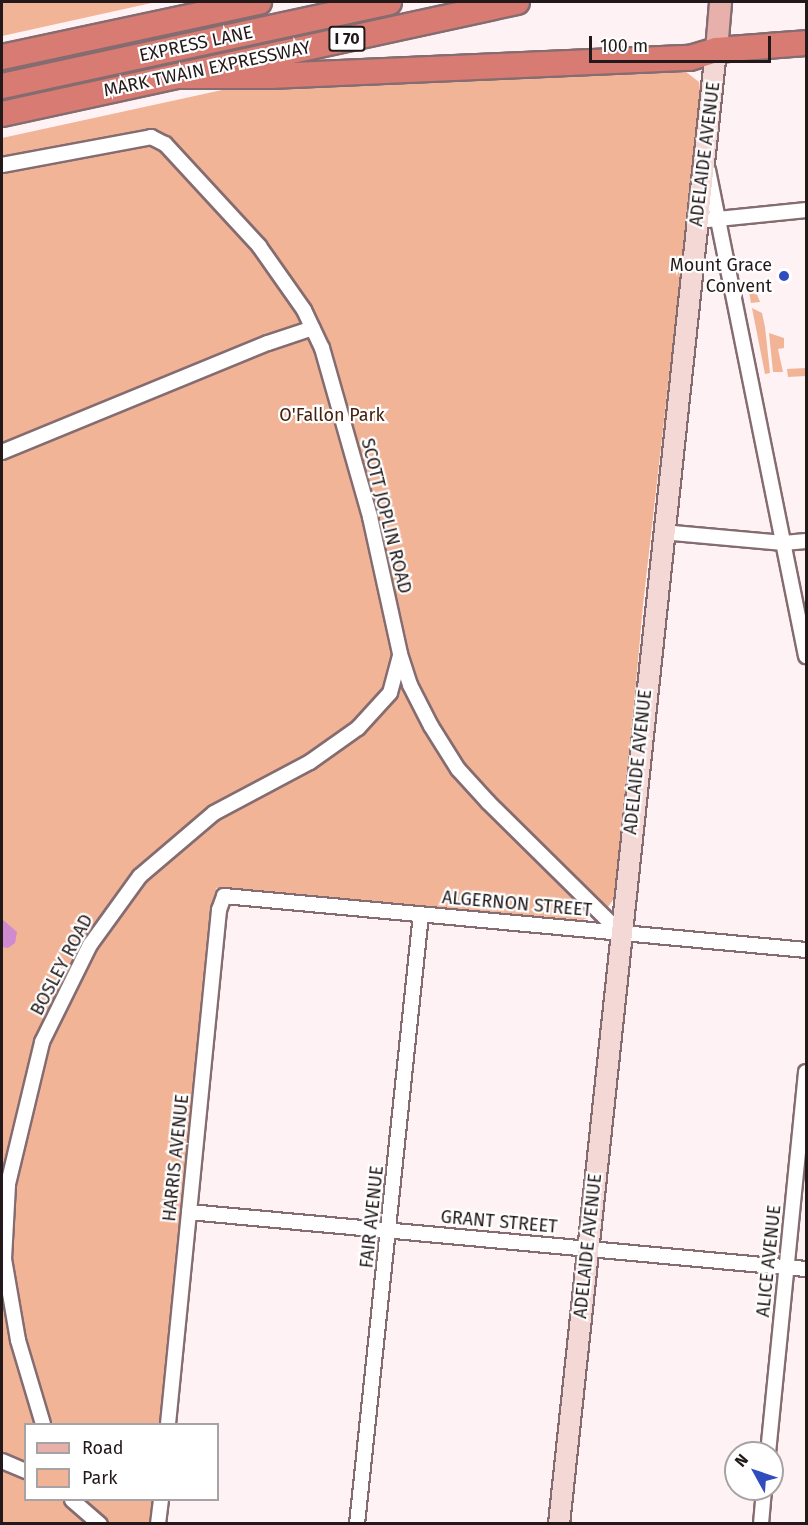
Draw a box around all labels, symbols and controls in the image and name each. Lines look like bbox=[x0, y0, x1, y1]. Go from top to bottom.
street label: EXPRESS LANE bbox=[137, 21, 255, 67]
scale bar bbox=[592, 24, 774, 62]
road number: I 70 bbox=[328, 26, 366, 52]
text: 100 m bbox=[600, 35, 648, 57]
street label: MARK TWAIN EXPRESSWAY bbox=[102, 36, 312, 102]
street label: ADELAIDE AVENUE bbox=[685, 80, 725, 228]
place label: Mount Grace Convent bbox=[670, 255, 772, 298]
marker: Mount Grace Convent bbox=[777, 269, 791, 283]
park label: O'Fallon Park bbox=[279, 404, 385, 426]
street label: SCOTT JOPLIN ROAD bbox=[356, 436, 416, 596]
street label: ADELAIDE AVENUE bbox=[620, 688, 656, 836]
street label: ALGERNON STREET bbox=[441, 887, 593, 921]
street label: BOSLEY ROAD bbox=[26, 911, 98, 1019]
street label: HARRIS AVENUE bbox=[159, 1093, 193, 1223]
street label: FAIR AVENUE bbox=[356, 1165, 388, 1269]
street label: ADELAIDE AVENUE bbox=[570, 1172, 606, 1320]
street label: ALICE AVENUE bbox=[752, 1204, 786, 1318]
street label: GRANT STREET bbox=[440, 1206, 558, 1238]
legend bbox=[24, 1423, 219, 1501]
text: Road bbox=[82, 1437, 124, 1459]
north arrow bbox=[724, 1441, 784, 1501]
text: N bbox=[731, 1450, 752, 1471]
text: Park bbox=[82, 1467, 117, 1489]

